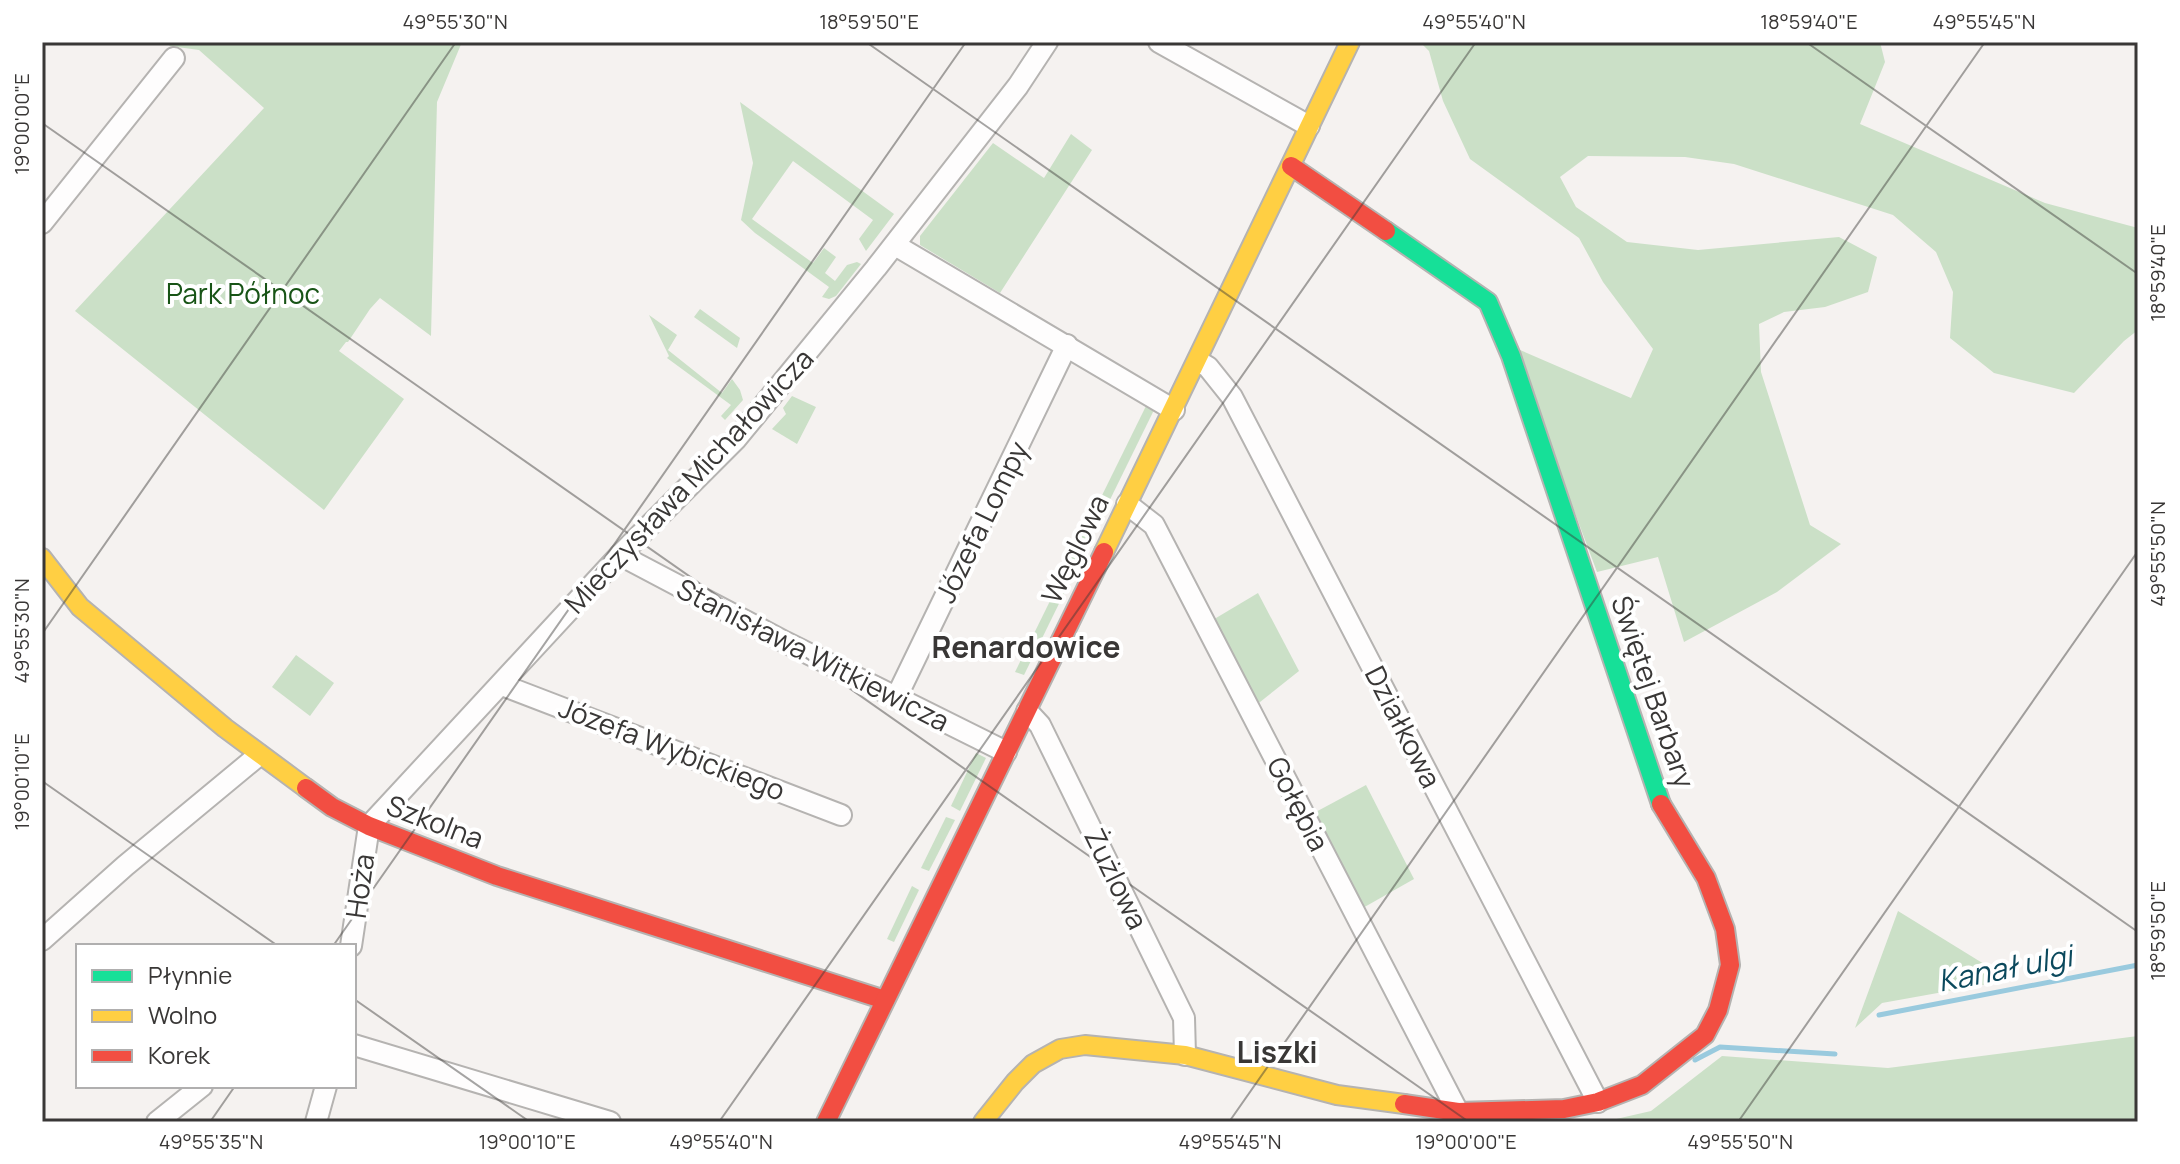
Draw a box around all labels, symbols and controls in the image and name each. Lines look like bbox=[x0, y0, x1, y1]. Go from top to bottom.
text: 49°55'30"N bbox=[402, 8, 508, 35]
text: 18°59'50"E bbox=[819, 8, 919, 35]
text: 49°55'40"N bbox=[1422, 8, 1526, 35]
text: 18°59'40"E bbox=[1760, 8, 1858, 35]
text: 49°55'45"N bbox=[1933, 8, 2035, 35]
text: 19°00'00"E bbox=[8, 73, 35, 175]
text: 18°59'40"E bbox=[2144, 224, 2171, 322]
park label: Park Północ bbox=[166, 274, 320, 312]
street label: Mieczysława Michałowicza bbox=[555, 340, 821, 621]
street label: Józefa Lompy bbox=[926, 434, 1037, 609]
street label: Węglowa bbox=[1031, 488, 1117, 609]
text: 49°55'50"N bbox=[2144, 501, 2171, 607]
street label: Stanisława Witkiewicza bbox=[671, 569, 956, 739]
text: 49°55'30"N bbox=[8, 578, 35, 684]
street label: Świętej Barbary bbox=[1603, 591, 1705, 793]
district label: Renardowice bbox=[932, 626, 1120, 667]
street label: Działkowa bbox=[1357, 659, 1451, 794]
street label: Józefa Wybickiego bbox=[554, 687, 791, 809]
text: 19°00'10"E bbox=[8, 733, 35, 831]
street label: Gołębia bbox=[1259, 750, 1339, 857]
street label: Szkolna bbox=[381, 785, 489, 857]
street label: Żużlowa bbox=[1076, 822, 1158, 935]
street label: Hoża bbox=[336, 851, 382, 921]
text: 18°59'50"E bbox=[2144, 881, 2171, 981]
water label: Kanał ulgi bbox=[1934, 934, 2079, 1001]
legend bbox=[76, 944, 356, 1088]
text: Płynnie bbox=[148, 958, 232, 991]
text: Wolno bbox=[148, 998, 217, 1031]
district label: Liszki bbox=[1236, 1031, 1318, 1072]
text: Korek bbox=[148, 1038, 211, 1071]
text: 49°55'35"N bbox=[159, 1128, 263, 1155]
text: 19°00'10"E bbox=[478, 1128, 576, 1155]
text: 49°55'40"N bbox=[669, 1128, 773, 1155]
text: 49°55'45"N bbox=[1179, 1128, 1281, 1155]
text: 19°00'00"E bbox=[1415, 1128, 1517, 1155]
text: 49°55'50"N bbox=[1687, 1128, 1793, 1155]

